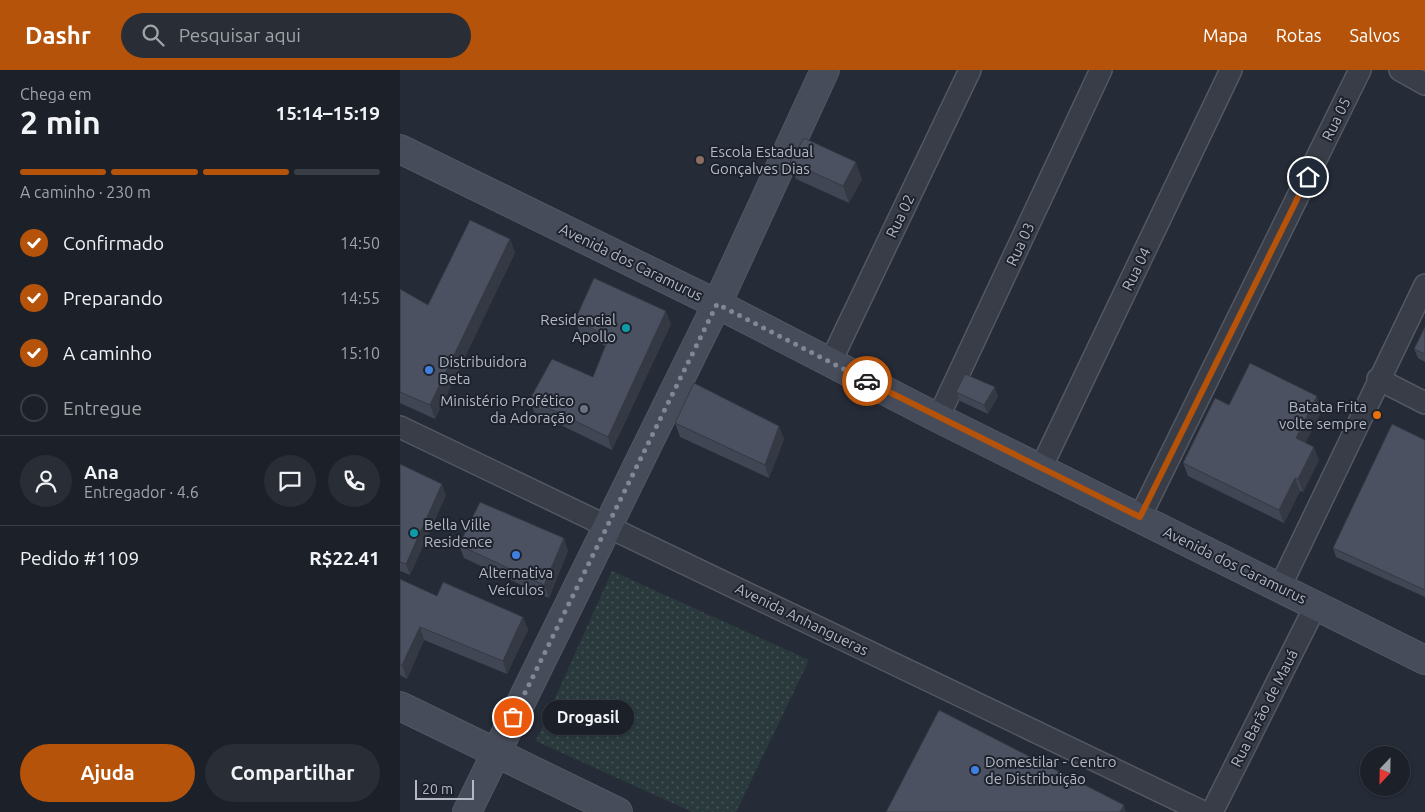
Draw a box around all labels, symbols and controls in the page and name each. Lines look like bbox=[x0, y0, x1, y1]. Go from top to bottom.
search box bbox=[121, 13, 471, 58]
icon: search bbox=[139, 21, 167, 49]
text: Dashr bbox=[25, 22, 91, 49]
text: Pesquisar aqui bbox=[179, 24, 301, 46]
text: Mapa bbox=[1203, 25, 1248, 45]
text: Rotas bbox=[1276, 25, 1322, 45]
text: Salvos bbox=[1350, 25, 1400, 45]
text: Chega em bbox=[20, 85, 92, 103]
street label: Rua 05 bbox=[1318, 95, 1354, 143]
text: 15:14–15:19 bbox=[275, 102, 380, 124]
text: 2 min bbox=[20, 104, 101, 140]
place label: Escola Estadual Gonçalves Dias bbox=[710, 143, 813, 177]
marker: Escola Estadual Gonçalves Dias bbox=[694, 154, 706, 166]
pin bbox=[1287, 156, 1329, 198]
icon: home bbox=[1294, 163, 1322, 191]
text: A caminho · 230 m bbox=[20, 183, 151, 201]
street label: Rua 02 bbox=[882, 192, 918, 240]
street label: Avenida dos Caramurus bbox=[557, 220, 705, 304]
street label: Rua 03 bbox=[1003, 220, 1037, 268]
icon: check bbox=[20, 229, 48, 257]
text: Confirmado bbox=[63, 232, 164, 254]
text: 14:50 bbox=[340, 234, 380, 252]
street label: Rua 04 bbox=[1118, 245, 1154, 293]
icon: check bbox=[20, 284, 48, 312]
text: Preparando bbox=[63, 287, 163, 309]
text: 14:55 bbox=[340, 289, 380, 307]
place label: Residencial Apollo bbox=[540, 311, 616, 345]
marker: Residencial Apollo bbox=[620, 322, 632, 334]
icon: check bbox=[20, 339, 48, 367]
text: A caminho bbox=[63, 342, 152, 364]
text: 15:10 bbox=[340, 344, 380, 362]
place label: Distribuidora Beta bbox=[439, 353, 527, 387]
courier bbox=[842, 356, 892, 406]
marker: Distribuidora Beta bbox=[423, 364, 435, 376]
icon: car bbox=[853, 367, 881, 395]
place label: Ministério Profético da Adoração bbox=[440, 392, 574, 426]
text: Entregue bbox=[63, 397, 142, 419]
place label: Batata Frita volte sempre bbox=[1279, 398, 1367, 432]
marker: Ministério Profético da Adoração bbox=[578, 403, 590, 415]
marker: Batata Frita volte sempre bbox=[1371, 409, 1383, 421]
button: person bbox=[20, 455, 72, 507]
button: chat bbox=[264, 455, 316, 507]
button: phone bbox=[328, 455, 380, 507]
text: Ana bbox=[84, 461, 119, 483]
text: Entregador · 4.6 bbox=[84, 483, 199, 501]
place label: Bella Ville Residence bbox=[424, 516, 493, 550]
street label: Avenida dos Caramurus bbox=[1161, 523, 1309, 607]
marker: Bella Ville Residence bbox=[408, 527, 420, 539]
text: Pedido #1109 bbox=[20, 547, 139, 569]
text: R$22.41 bbox=[309, 547, 380, 569]
marker: Alternativa Veículos bbox=[510, 549, 522, 561]
place label: Alternativa Veículos bbox=[479, 564, 553, 598]
street label: Avenida Anhangueras bbox=[733, 579, 871, 659]
street label: Rua Barão de Mauá bbox=[1227, 646, 1301, 770]
pin bbox=[492, 696, 534, 738]
callout: Drogasil bbox=[543, 700, 636, 734]
icon: bag bbox=[499, 703, 527, 731]
text: Drogasil bbox=[557, 708, 619, 726]
button: Ajuda bbox=[20, 744, 195, 802]
button: Compartilhar bbox=[205, 744, 380, 802]
north arrow bbox=[1360, 746, 1410, 796]
map controls bbox=[1360, 746, 1410, 796]
place label: Domestilar - Centro de Distribuição bbox=[985, 753, 1117, 787]
marker: Domestilar - Centro de Distribuição bbox=[969, 764, 981, 776]
scale bar bbox=[415, 777, 474, 800]
text: 20 m bbox=[422, 781, 453, 797]

